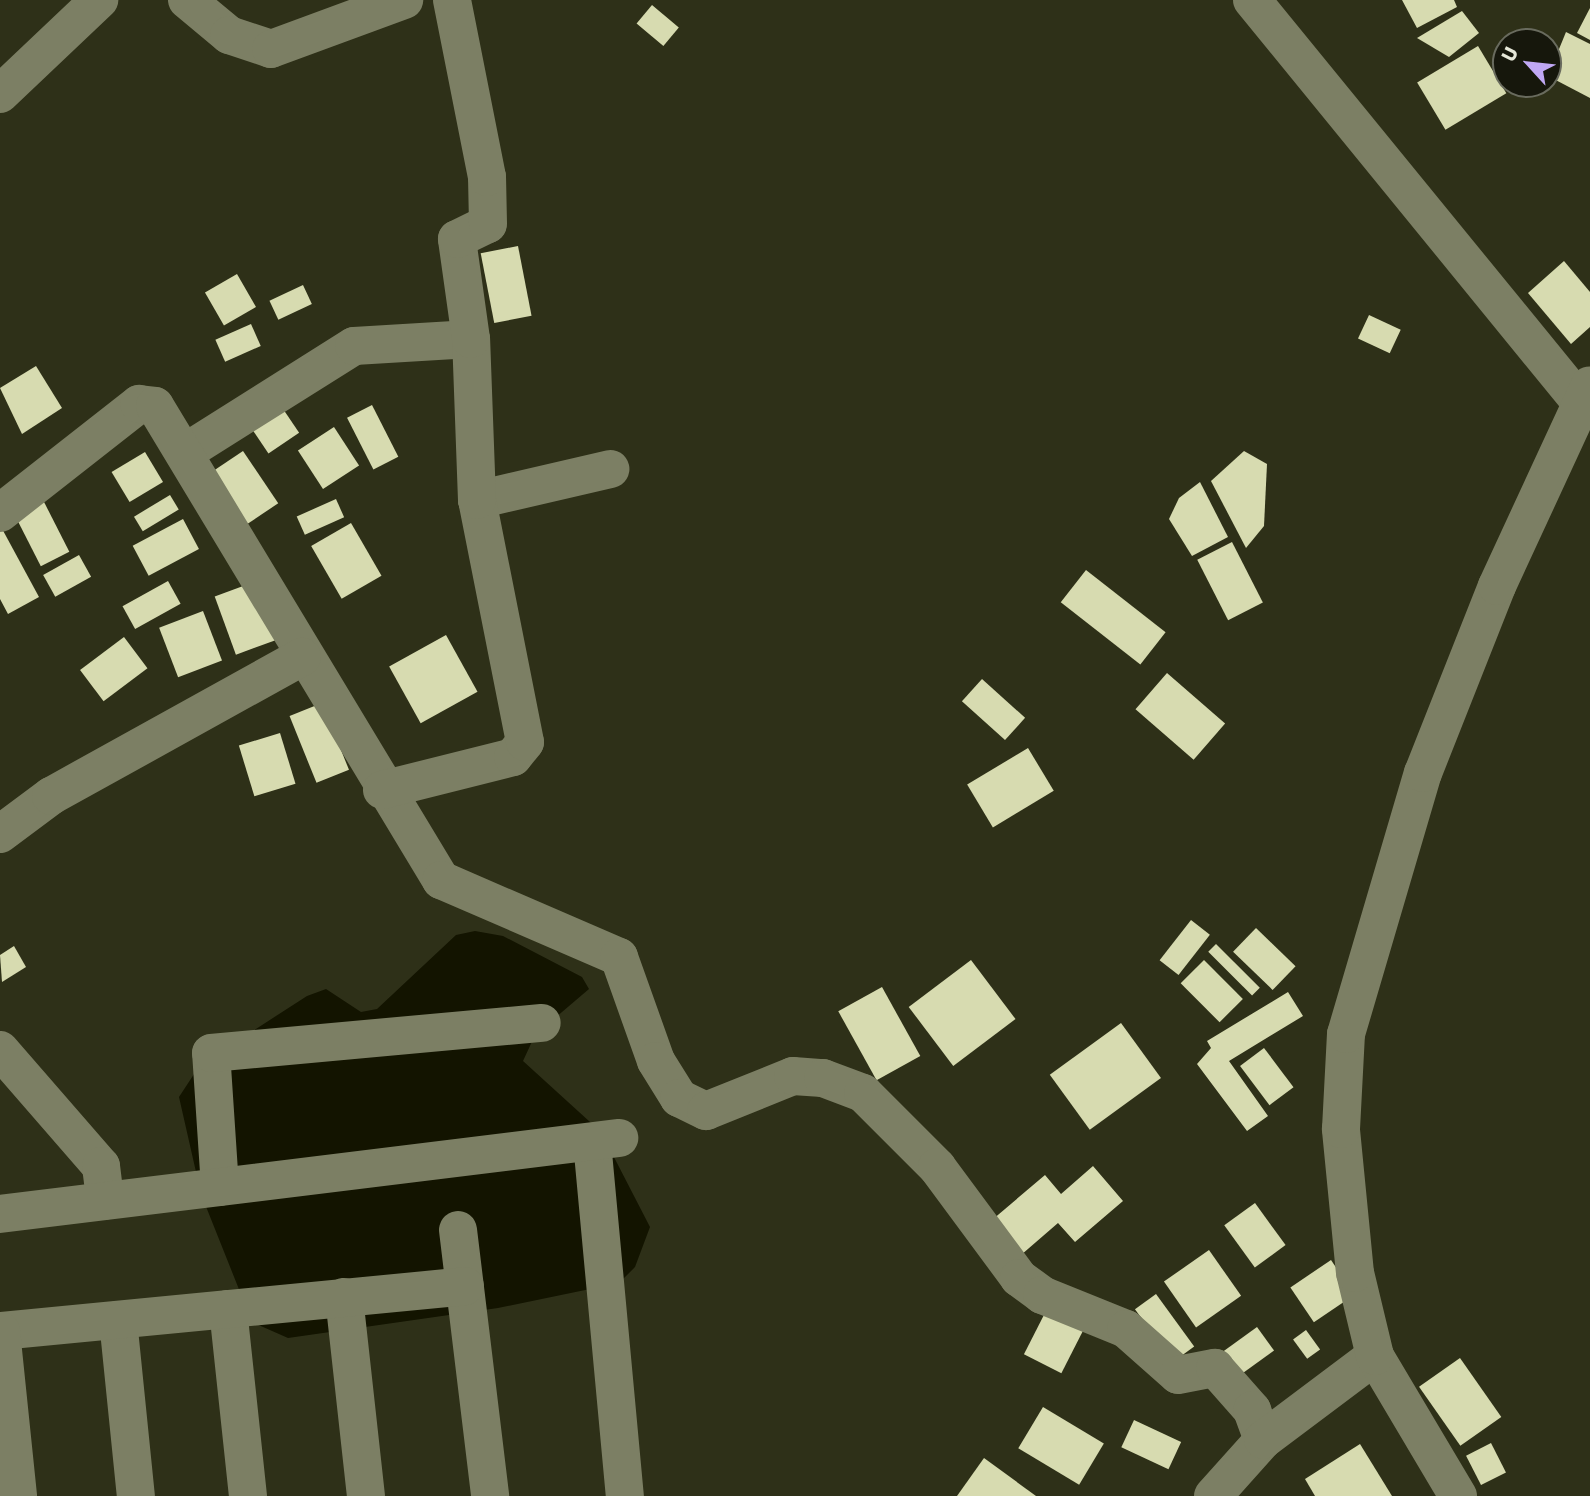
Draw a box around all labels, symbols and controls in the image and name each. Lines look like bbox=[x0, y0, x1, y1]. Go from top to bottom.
north arrow bbox=[1492, 28, 1562, 98]
text: U bbox=[1495, 42, 1525, 66]

